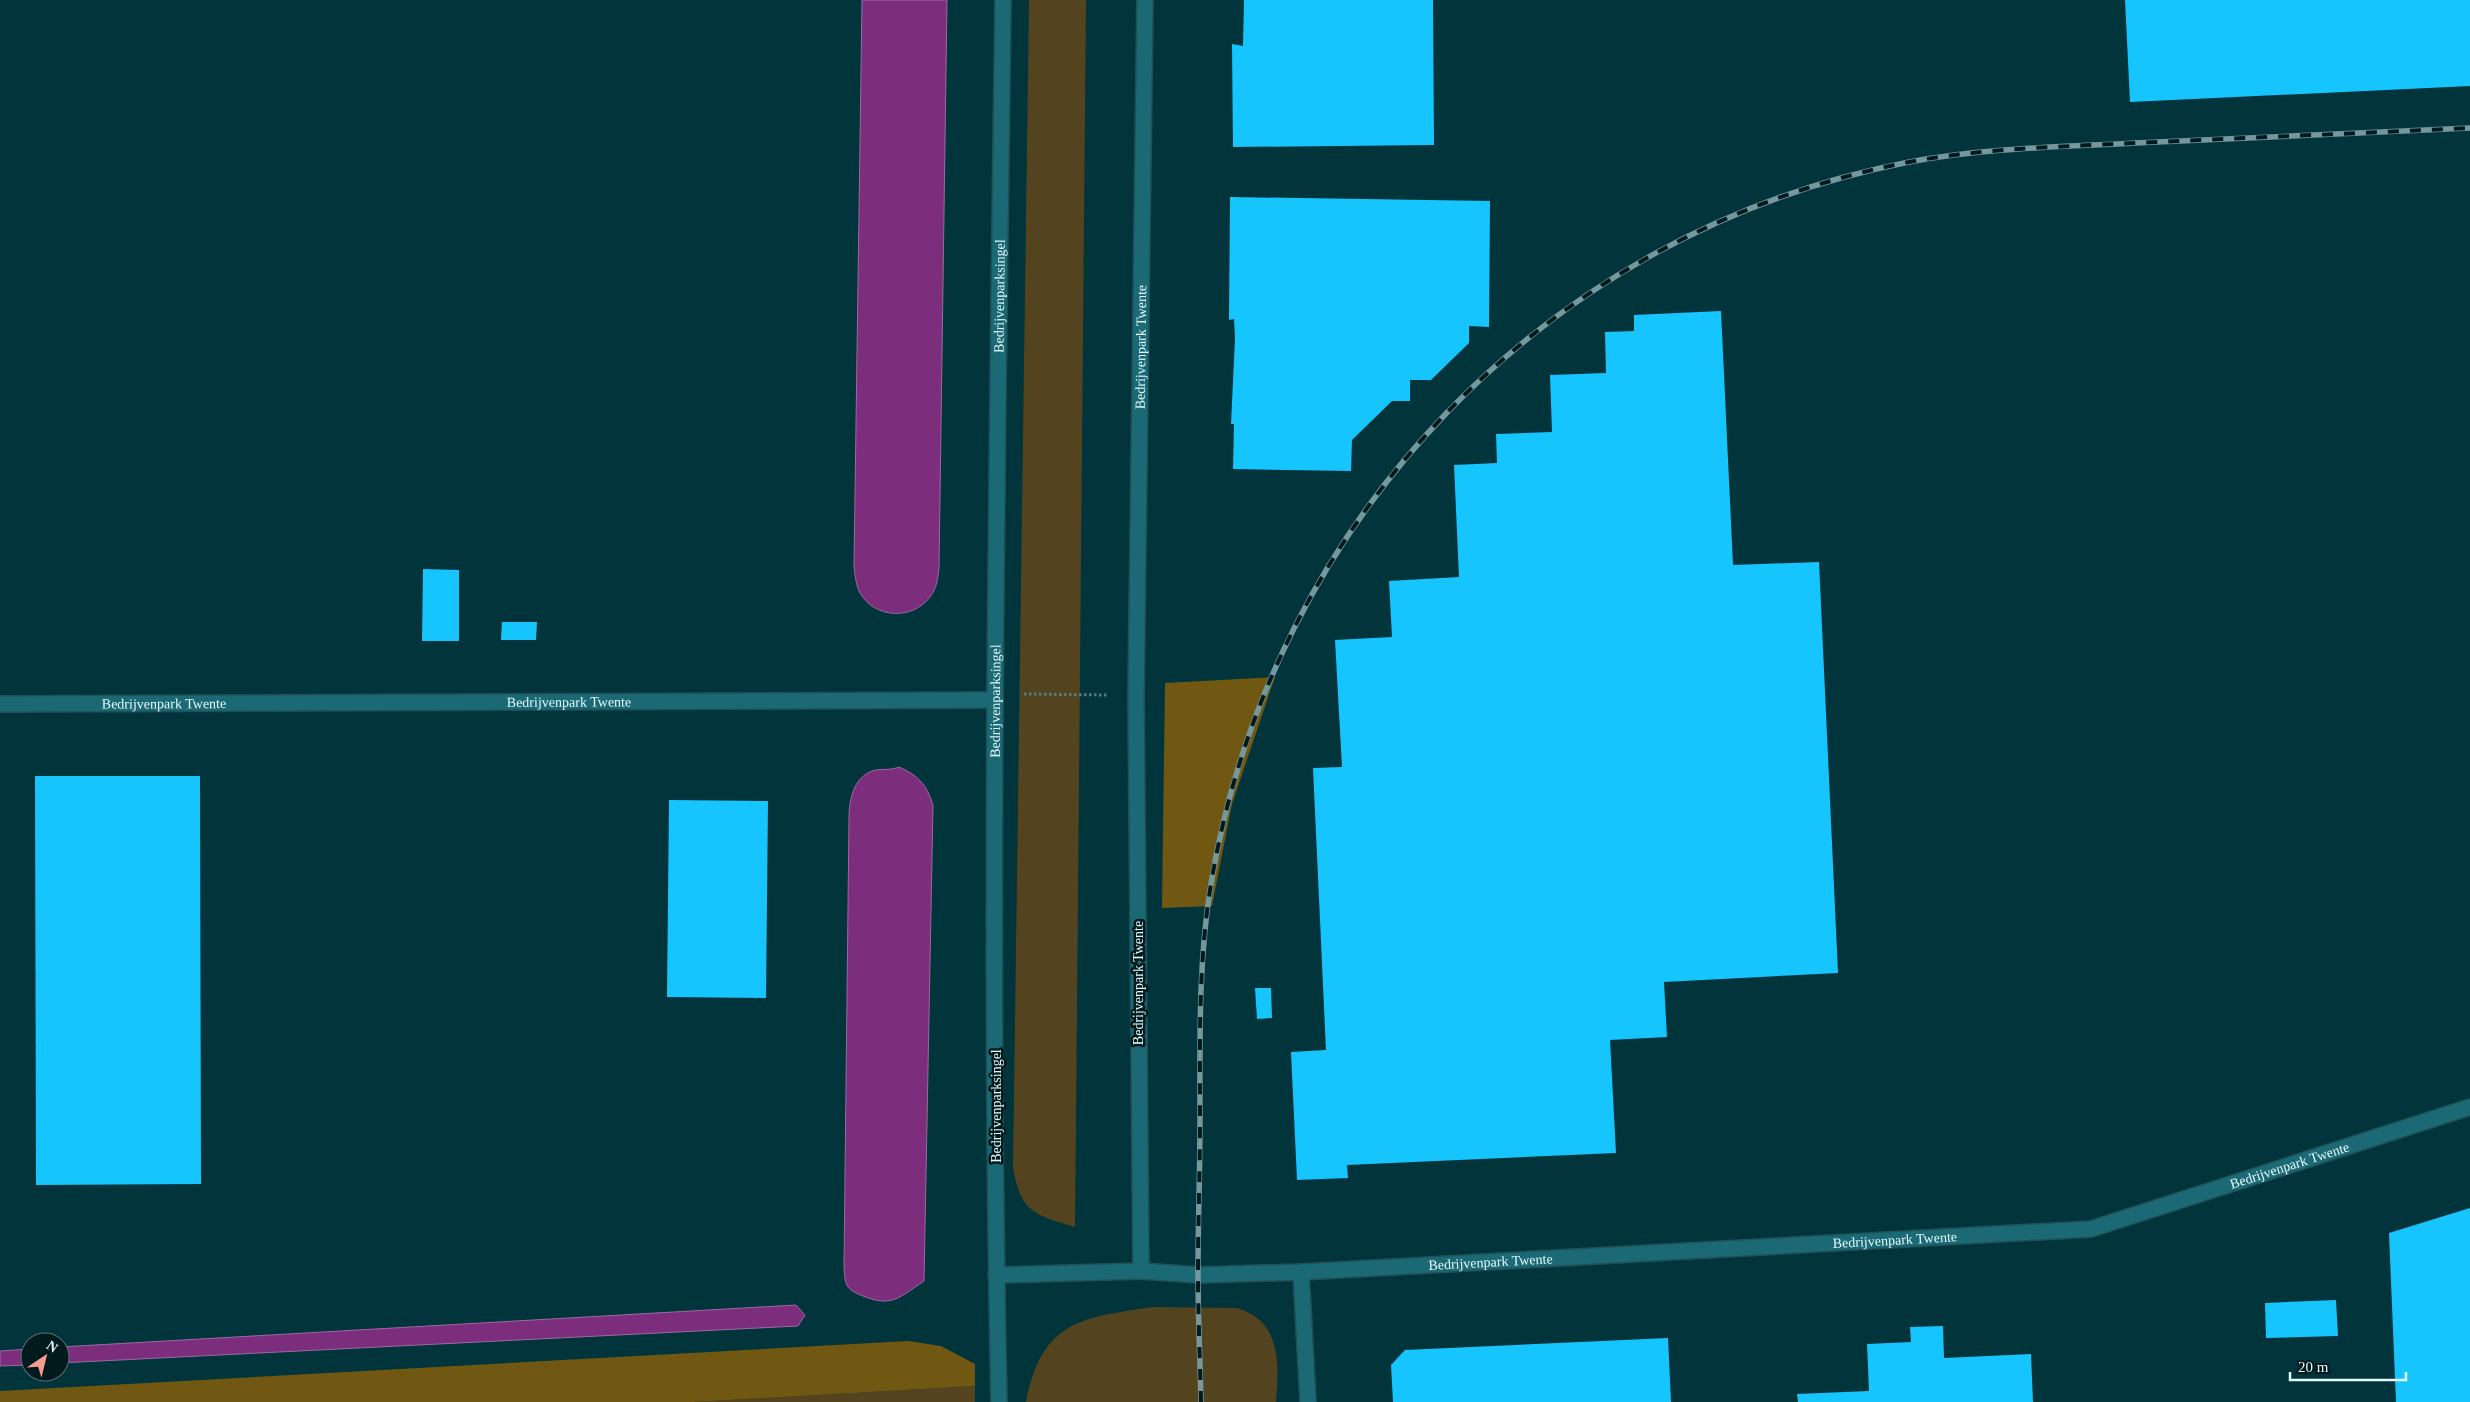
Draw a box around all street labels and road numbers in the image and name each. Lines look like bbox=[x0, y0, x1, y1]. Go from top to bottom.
street label: Bedrijvenparksingel bbox=[991, 239, 1008, 353]
street label: Bedrijvenpark Twente bbox=[1133, 285, 1149, 409]
street label: Bedrijvenparksingel bbox=[988, 644, 1003, 758]
street label: Bedrijvenpark Twente bbox=[507, 694, 631, 710]
street label: Bedrijvenpark Twente bbox=[102, 696, 226, 712]
street label: Bedrijvenpark Twente bbox=[1131, 921, 1146, 1045]
street label: Bedrijvenparksingel bbox=[989, 1049, 1004, 1163]
street label: Bedrijvenpark Twente bbox=[2228, 1139, 2351, 1192]
street label: Bedrijvenpark Twente bbox=[1832, 1229, 1957, 1251]
street label: Bedrijvenpark Twente bbox=[1428, 1251, 1553, 1273]

